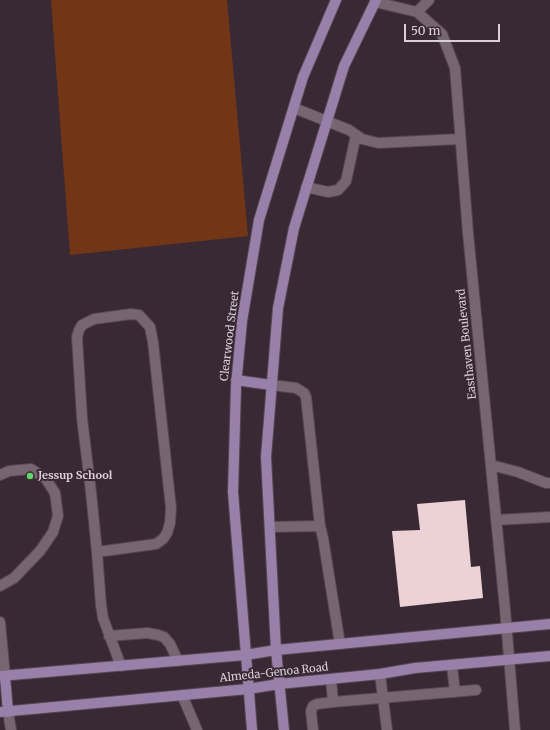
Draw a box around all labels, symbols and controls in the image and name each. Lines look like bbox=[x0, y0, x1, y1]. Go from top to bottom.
scale bar bbox=[406, 16, 502, 42]
text: 50 m bbox=[411, 23, 440, 38]
street label: Easthaven Boulevard bbox=[455, 288, 479, 400]
street label: Clearwood Street bbox=[218, 290, 242, 382]
place label: Jessup School bbox=[38, 469, 112, 483]
marker: Jessup School bbox=[25, 471, 35, 481]
street label: Almeda-Genoa Road bbox=[219, 661, 329, 685]

